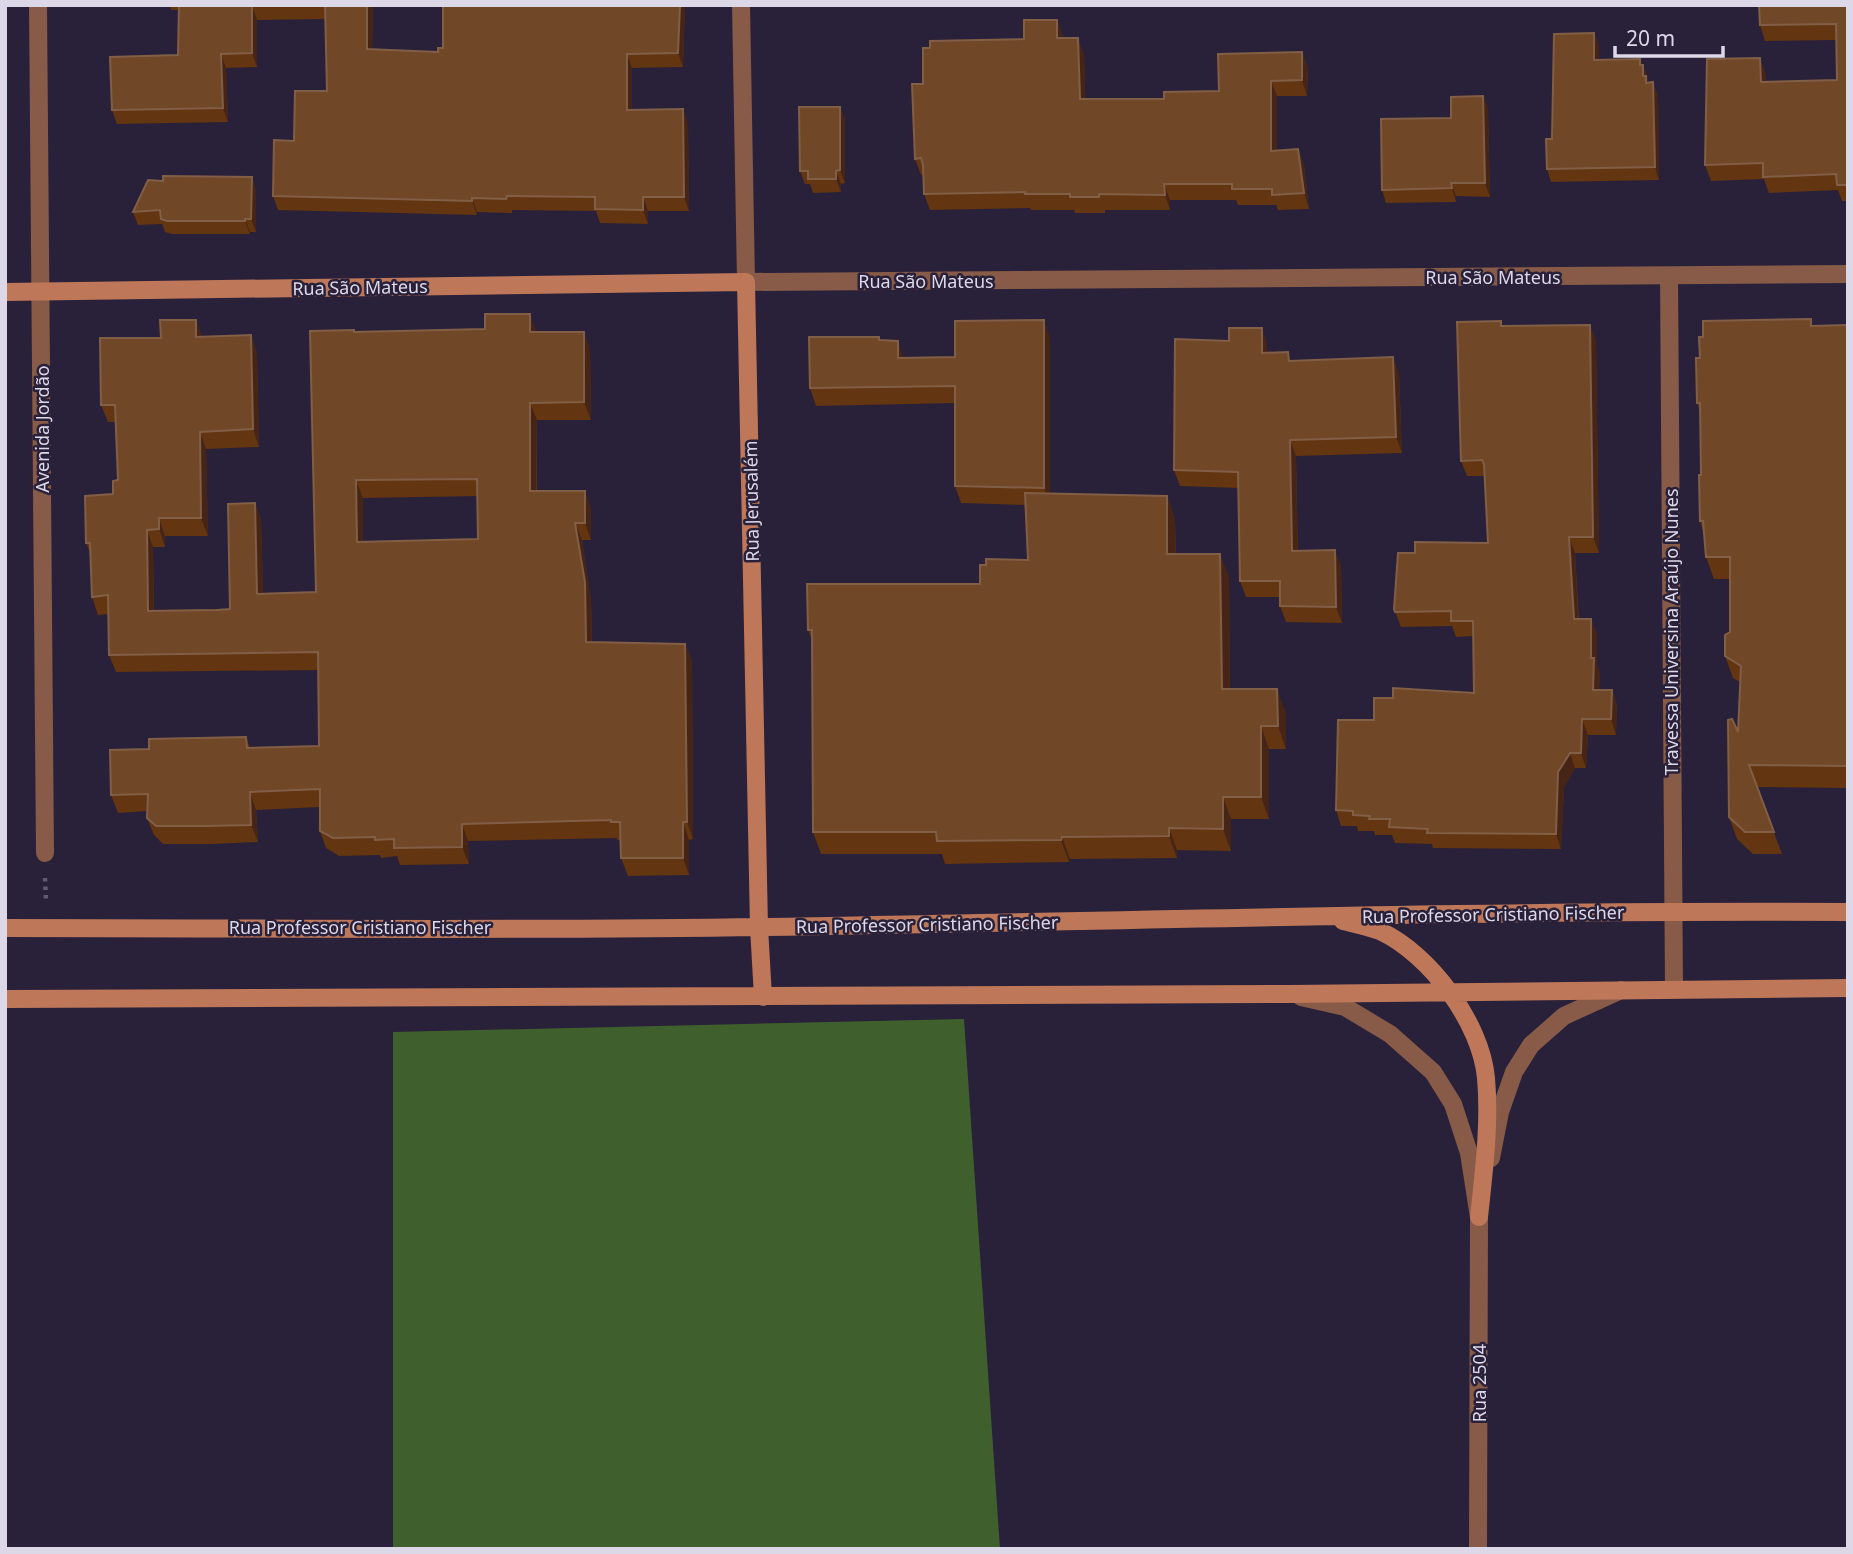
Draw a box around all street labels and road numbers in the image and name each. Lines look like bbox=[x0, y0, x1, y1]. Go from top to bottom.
street label: Rua São Mateus bbox=[1425, 265, 1561, 289]
street label: Rua São Mateus bbox=[858, 269, 994, 293]
street label: Rua São Mateus bbox=[292, 274, 428, 300]
street label: Avenida Jordão bbox=[30, 365, 54, 493]
street label: Rua Jerusalém bbox=[738, 440, 764, 562]
street label: Travessa Universina Araújo Nunes bbox=[1659, 488, 1683, 776]
street label: Rua Professor Cristiano Fischer bbox=[1362, 900, 1625, 928]
street label: Rua Professor Cristiano Fischer bbox=[796, 910, 1059, 938]
street label: Rua Professor Cristiano Fischer bbox=[229, 915, 492, 939]
street label: Rua 2504 bbox=[1467, 1344, 1491, 1422]

